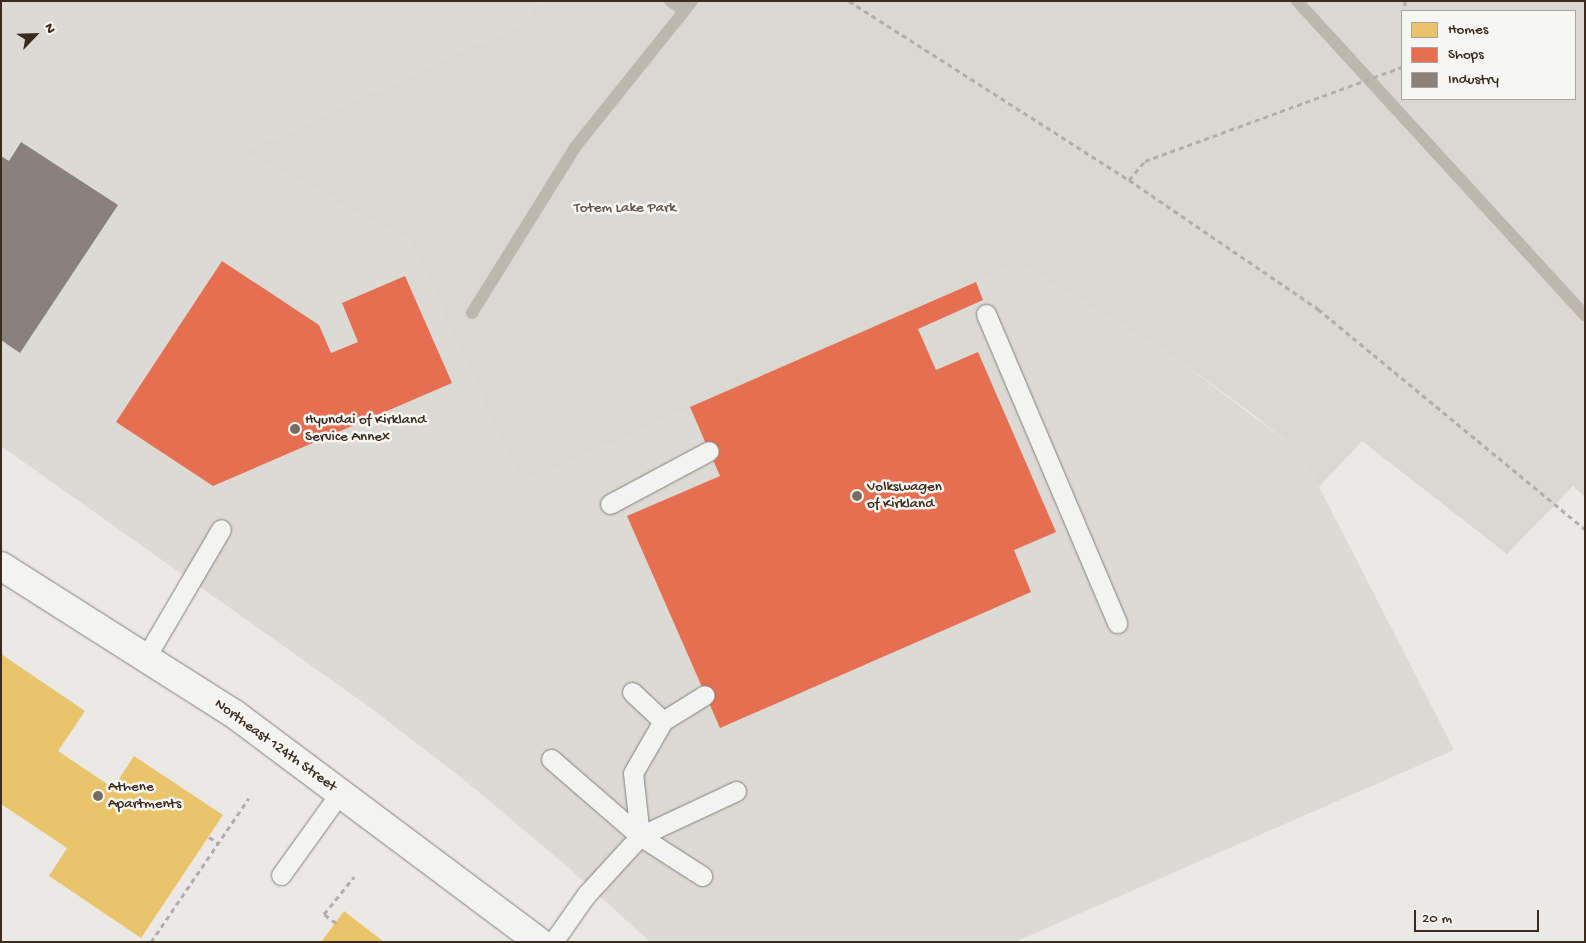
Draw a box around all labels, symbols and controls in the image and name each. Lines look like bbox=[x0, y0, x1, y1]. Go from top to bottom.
north arrow bbox=[10, 10, 60, 60]
legend bbox=[1401, 10, 1576, 100]
text: N bbox=[40, 21, 59, 36]
text: Homes bbox=[1448, 21, 1488, 39]
text: Shops bbox=[1448, 46, 1484, 64]
text: Industry bbox=[1448, 71, 1499, 89]
park label: Totem Lake Park bbox=[574, 200, 676, 218]
place label: Hyundai of Kirkland Service Annex bbox=[305, 411, 426, 446]
marker: Hyundai of Kirkland Service Annex bbox=[289, 423, 301, 435]
place label: Volkswagen of Kirkland bbox=[867, 478, 942, 513]
marker: Volkswagen of Kirkland bbox=[851, 490, 863, 502]
street label: Northeast 124th Street bbox=[210, 696, 340, 796]
place label: Athene Apartments bbox=[108, 778, 181, 813]
marker: Athene Apartments bbox=[92, 790, 104, 802]
scale bar bbox=[1416, 900, 1541, 932]
text: 20 m bbox=[1422, 910, 1452, 928]

